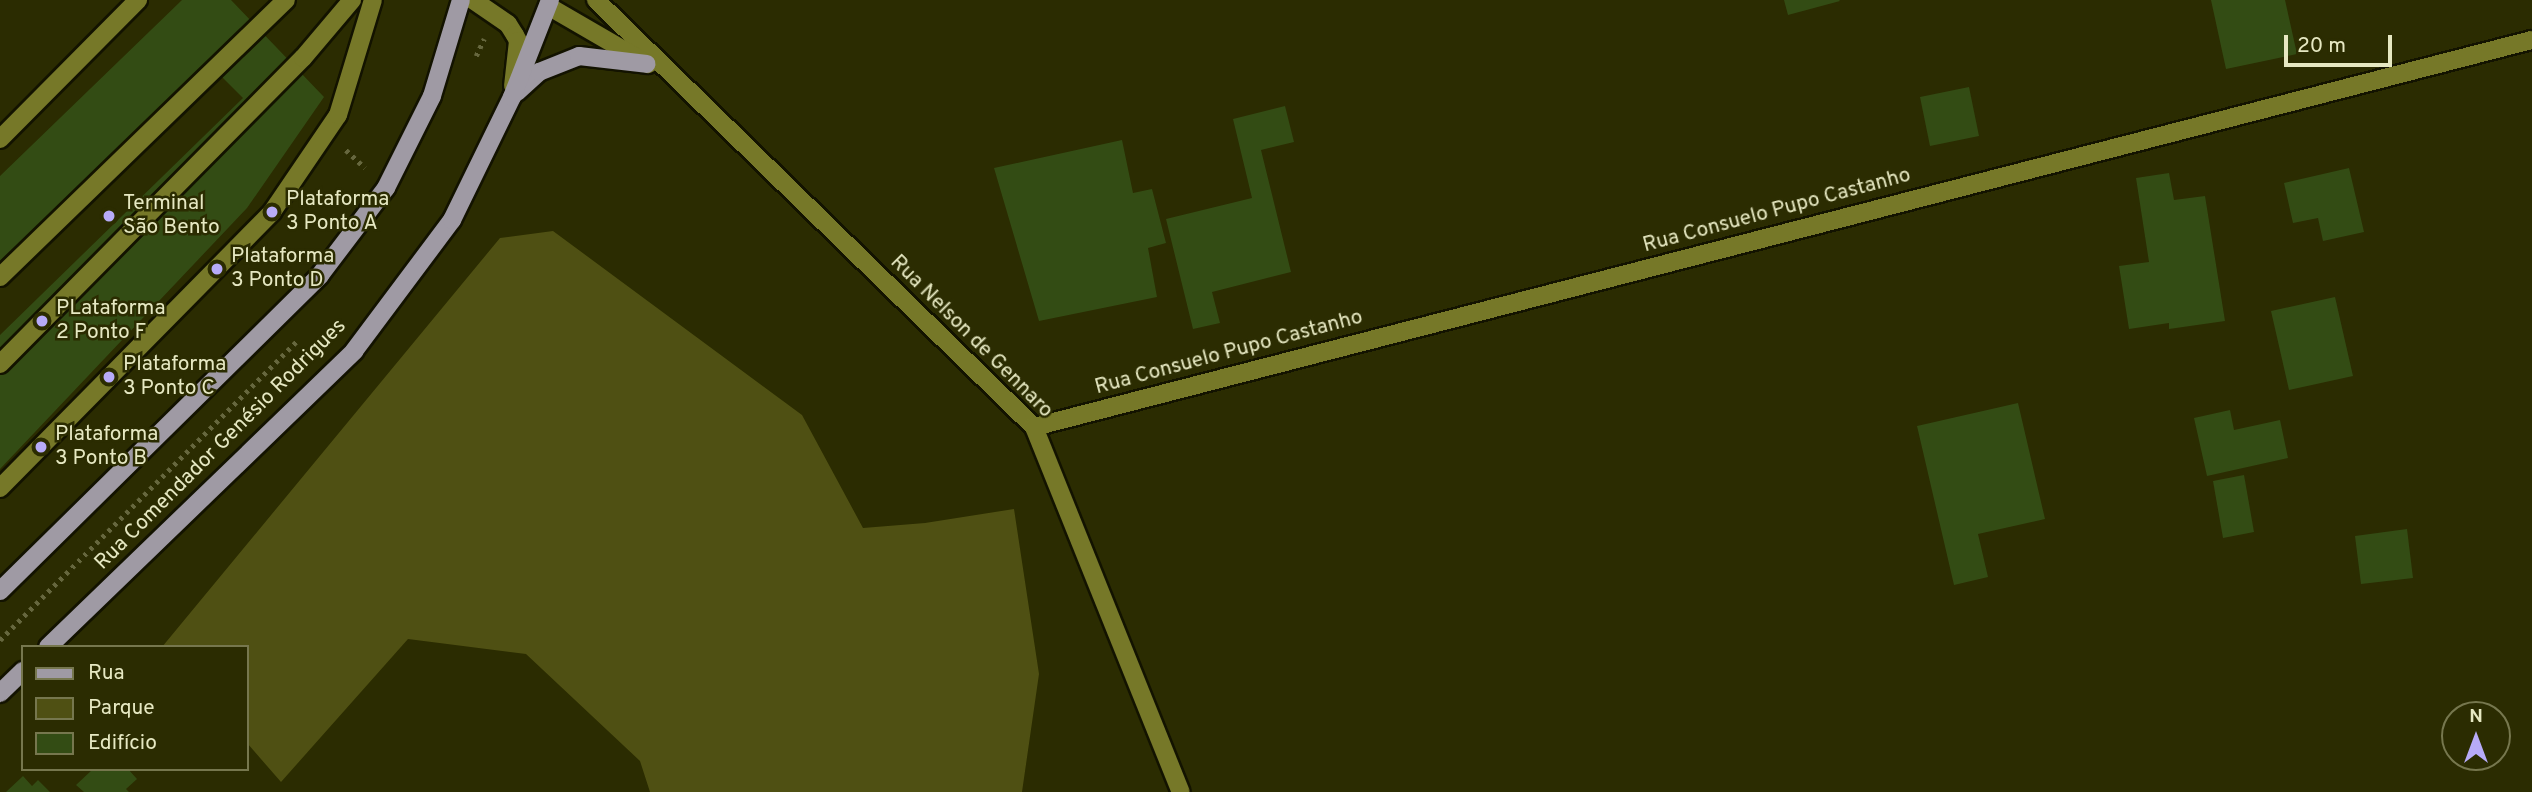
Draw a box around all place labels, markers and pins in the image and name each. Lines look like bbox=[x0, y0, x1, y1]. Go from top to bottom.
place label: Plataforma 3 Ponto A bbox=[286, 187, 389, 237]
place label: Terminal São Bento bbox=[123, 191, 220, 241]
marker: Plataforma 3 Ponto A bbox=[264, 204, 280, 220]
marker: Terminal São Bento bbox=[101, 208, 117, 224]
place label: Plataforma 3 Ponto D bbox=[231, 244, 334, 294]
marker: Plataforma 3 Ponto D bbox=[209, 261, 225, 277]
place label: PLataforma 2 Ponto F bbox=[56, 296, 166, 346]
marker: PLataforma 2 Ponto F bbox=[34, 313, 50, 329]
place label: Plataforma 3 Ponto C bbox=[123, 352, 226, 402]
marker: Plataforma 3 Ponto C bbox=[101, 369, 117, 385]
place label: Plataforma 3 Ponto B bbox=[55, 422, 158, 472]
marker: Plataforma 3 Ponto B bbox=[33, 439, 49, 455]

